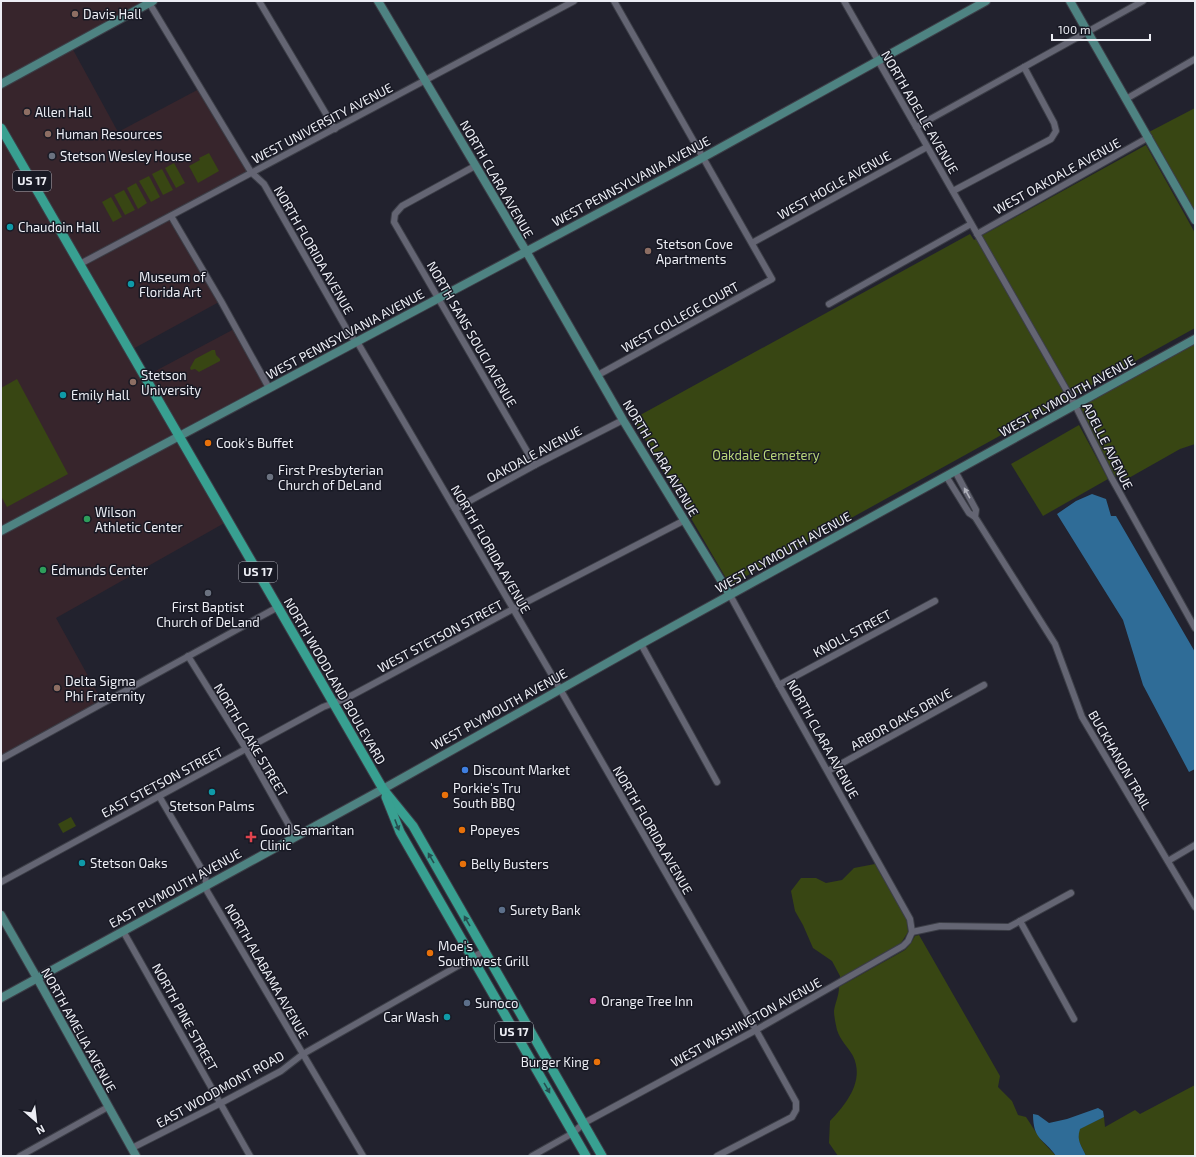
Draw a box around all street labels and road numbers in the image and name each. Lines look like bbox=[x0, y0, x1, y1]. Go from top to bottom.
street label: NORTH ADELLE AVENUE bbox=[878, 47, 962, 177]
street label: WEST UNIVERSITY AVENUE bbox=[249, 79, 395, 167]
street label: NORTH CLARA AVENUE bbox=[457, 117, 537, 241]
street label: WEST PENNSYLVANIA AVENUE bbox=[549, 132, 713, 230]
street label: WEST OAKDALE AVENUE bbox=[991, 134, 1123, 218]
street label: WEST HOGLE AVENUE bbox=[775, 147, 893, 223]
road number: US 17 bbox=[13, 171, 51, 191]
street label: NORTH FLORIDA AVENUE bbox=[271, 183, 357, 317]
street label: NORTH SANS SOUCI AVENUE bbox=[424, 258, 520, 410]
street label: WEST COLLEGE COURT bbox=[618, 278, 742, 356]
street label: WEST PENNSYLVANIA AVENUE bbox=[263, 285, 427, 383]
street label: WEST PLYMOUTH AVENUE bbox=[996, 352, 1138, 440]
street label: NORTH CLARA AVENUE bbox=[620, 397, 702, 519]
street label: ADELLE AVENUE bbox=[1079, 400, 1137, 492]
street label: OAKDALE AVENUE bbox=[484, 422, 584, 486]
street label: NORTH FLORIDA AVENUE bbox=[448, 482, 534, 616]
street label: WEST PLYMOUTH AVENUE bbox=[712, 508, 854, 596]
road number: US 17 bbox=[239, 562, 277, 582]
street label: NORTH WOODLAND BOULEVARD bbox=[281, 595, 389, 767]
street label: WEST STETSON STREET bbox=[375, 596, 506, 676]
street label: KNOLL STREET bbox=[810, 605, 894, 660]
street label: WEST PLYMOUTH AVENUE bbox=[428, 665, 570, 753]
street label: NORTH CLARA AVENUE bbox=[784, 677, 862, 801]
street label: NORTH CLAKE STREET bbox=[211, 680, 292, 800]
street label: ARBOR OAKS DRIVE bbox=[847, 684, 955, 754]
street label: BUCKHANON TRAIL bbox=[1085, 708, 1155, 813]
street label: EAST STETSON STREET bbox=[98, 743, 226, 821]
street label: NORTH FLORIDA AVENUE bbox=[610, 763, 696, 897]
street label: EAST PLYMOUTH AVENUE bbox=[106, 845, 244, 931]
street label: NORTH ALABAMA AVENUE bbox=[222, 901, 312, 1041]
street label: NORTH PINE STREET bbox=[149, 961, 221, 1074]
street label: NORTH AMELIA AVENUE bbox=[38, 965, 120, 1095]
street label: WEST WASHINGTON AVENUE bbox=[668, 974, 824, 1070]
road number: US 17 bbox=[495, 1022, 533, 1042]
street label: EAST WOODMONT ROAD bbox=[153, 1047, 287, 1131]

